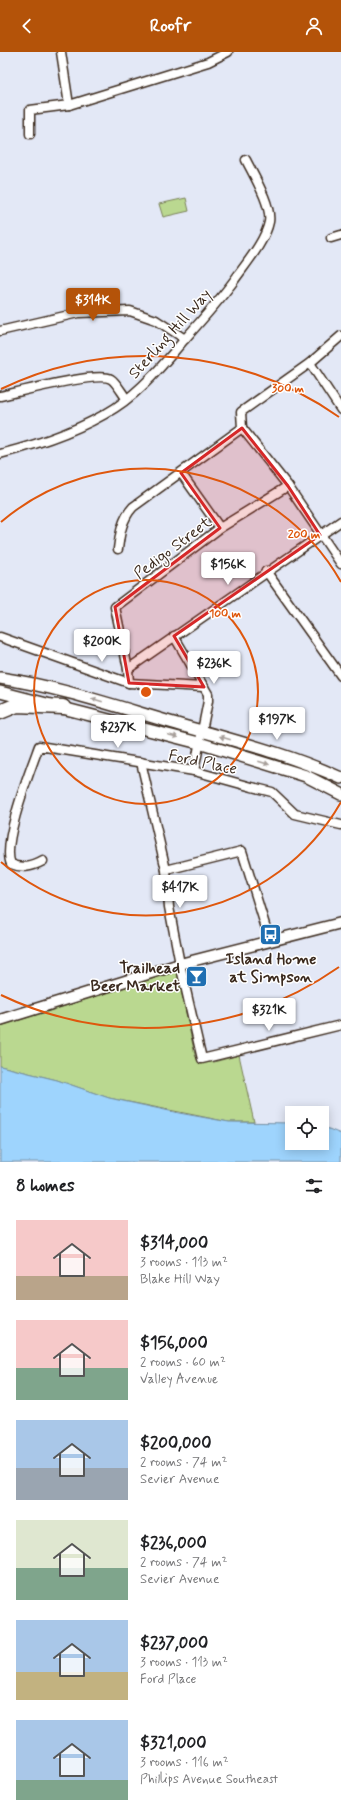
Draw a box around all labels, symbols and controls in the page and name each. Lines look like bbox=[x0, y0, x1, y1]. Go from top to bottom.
text: Roofr bbox=[150, 14, 191, 38]
icon: back bbox=[16, 15, 38, 37]
icon: person bbox=[303, 15, 325, 37]
street label: Sterling Hill Way bbox=[124, 284, 217, 384]
pin: $314K bbox=[65, 288, 121, 322]
text: $314K bbox=[75, 292, 111, 309]
text: 300 m bbox=[272, 381, 305, 397]
street label: Pedigo Street bbox=[130, 512, 217, 585]
text: 200 m bbox=[288, 527, 321, 543]
pin: $156K bbox=[200, 552, 256, 586]
text: $156K bbox=[210, 556, 246, 573]
text: 100 m bbox=[209, 606, 242, 622]
pin: $200K bbox=[74, 629, 130, 663]
text: $200K bbox=[83, 633, 121, 650]
pin: $236K bbox=[186, 651, 242, 685]
text: $236K bbox=[197, 655, 231, 672]
centre of rings bbox=[139, 685, 153, 699]
one-way arrow bbox=[91, 697, 103, 703]
pin: $197K bbox=[249, 707, 305, 741]
text: $197K bbox=[258, 711, 296, 728]
pin: $237K bbox=[90, 715, 146, 749]
text: $237K bbox=[100, 719, 136, 736]
one-way arrow bbox=[167, 734, 180, 740]
one-way arrow bbox=[219, 735, 231, 741]
street label: Ford Place bbox=[167, 745, 239, 780]
one-way arrow bbox=[258, 760, 270, 766]
pin: $417K bbox=[152, 875, 208, 909]
text: $417K bbox=[161, 879, 199, 896]
bus stop icon: Island Home at Simpson bbox=[258, 922, 284, 948]
place label: Island Home at Simpson bbox=[225, 949, 317, 988]
place label: Trailhead Beer Market bbox=[91, 958, 180, 997]
bar icon: Trailhead Beer Market bbox=[183, 963, 209, 989]
pin: $321K bbox=[241, 998, 297, 1032]
text: $321K bbox=[252, 1002, 286, 1019]
map controls bbox=[285, 1106, 329, 1150]
button: locate bbox=[285, 1106, 329, 1150]
text: 8 homes bbox=[16, 1175, 75, 1197]
icon: filters bbox=[303, 1175, 325, 1197]
text: $314,000 bbox=[140, 1232, 208, 1254]
icon: home bbox=[48, 1236, 96, 1284]
text: 3 rooms · 113 m² bbox=[140, 1254, 228, 1271]
text: Blake Hill Way bbox=[140, 1271, 220, 1288]
text: $156,000 bbox=[140, 1332, 208, 1354]
icon: home bbox=[48, 1336, 96, 1384]
text: 2 rooms · 60 m² bbox=[140, 1354, 226, 1371]
text: Valley Avenue bbox=[140, 1371, 218, 1388]
text: $200,000 bbox=[140, 1432, 211, 1454]
icon: home bbox=[48, 1436, 96, 1484]
text: 2 rooms · 74 m² bbox=[140, 1454, 227, 1471]
text: Sevier Avenue bbox=[140, 1471, 219, 1488]
text: $236,000 bbox=[140, 1532, 207, 1554]
icon: home bbox=[48, 1536, 96, 1584]
text: 2 rooms · 74 m² bbox=[140, 1554, 227, 1571]
text: Sevier Avenue bbox=[140, 1571, 219, 1588]
text: $237,000 bbox=[140, 1632, 208, 1654]
icon: home bbox=[48, 1636, 96, 1684]
text: 3 rooms · 113 m² bbox=[140, 1654, 228, 1671]
text: Ford Place bbox=[140, 1671, 196, 1688]
text: $321,000 bbox=[140, 1732, 206, 1754]
icon: home bbox=[48, 1736, 96, 1784]
text: 3 rooms · 116 m² bbox=[140, 1754, 229, 1771]
text: Phillips Avenue Southeast bbox=[140, 1771, 278, 1788]

